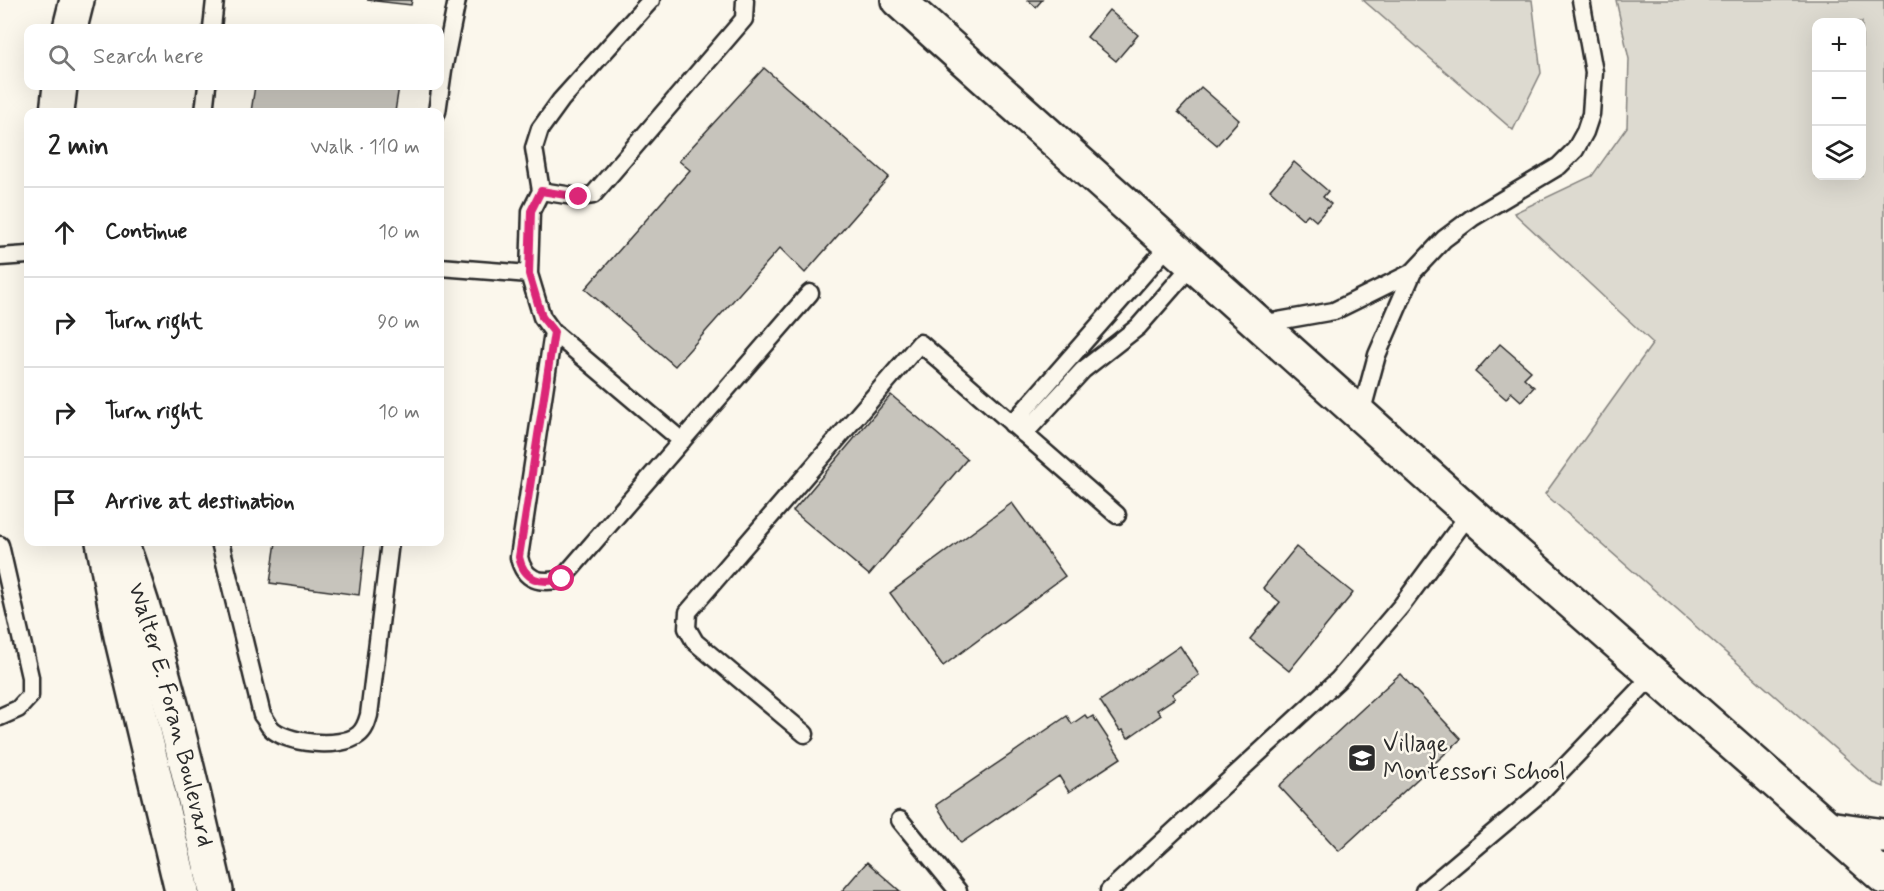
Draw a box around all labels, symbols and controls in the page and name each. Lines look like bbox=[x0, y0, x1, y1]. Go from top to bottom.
map controls bbox=[1812, 18, 1866, 180]
button: + bbox=[1812, 18, 1866, 72]
search box bbox=[24, 24, 444, 90]
icon: search bbox=[45, 41, 78, 74]
text: Search here bbox=[93, 43, 204, 71]
button: − bbox=[1812, 72, 1866, 126]
button: layers bbox=[1812, 126, 1866, 180]
text: 2 min bbox=[48, 130, 109, 164]
text: Walk · 110 m bbox=[311, 134, 420, 161]
route end bbox=[565, 183, 591, 209]
icon: ahead bbox=[48, 216, 81, 249]
text: Continue bbox=[105, 218, 187, 246]
text: 10 m bbox=[378, 219, 420, 246]
icon: right bbox=[48, 306, 81, 339]
text: Turn right bbox=[105, 308, 203, 336]
text: 90 m bbox=[377, 309, 420, 336]
icon: right bbox=[48, 396, 81, 429]
text: Turn right bbox=[105, 398, 203, 426]
text: 10 m bbox=[378, 399, 420, 426]
icon: arrive bbox=[48, 486, 81, 519]
text: Arrive at destination bbox=[105, 488, 295, 516]
route start bbox=[548, 565, 574, 591]
street label: Walter E. Foran Boulevard bbox=[121, 579, 221, 850]
place label: Village Montessori School bbox=[1383, 729, 1566, 788]
school or university icon: Village Montessori School bbox=[1346, 742, 1378, 774]

